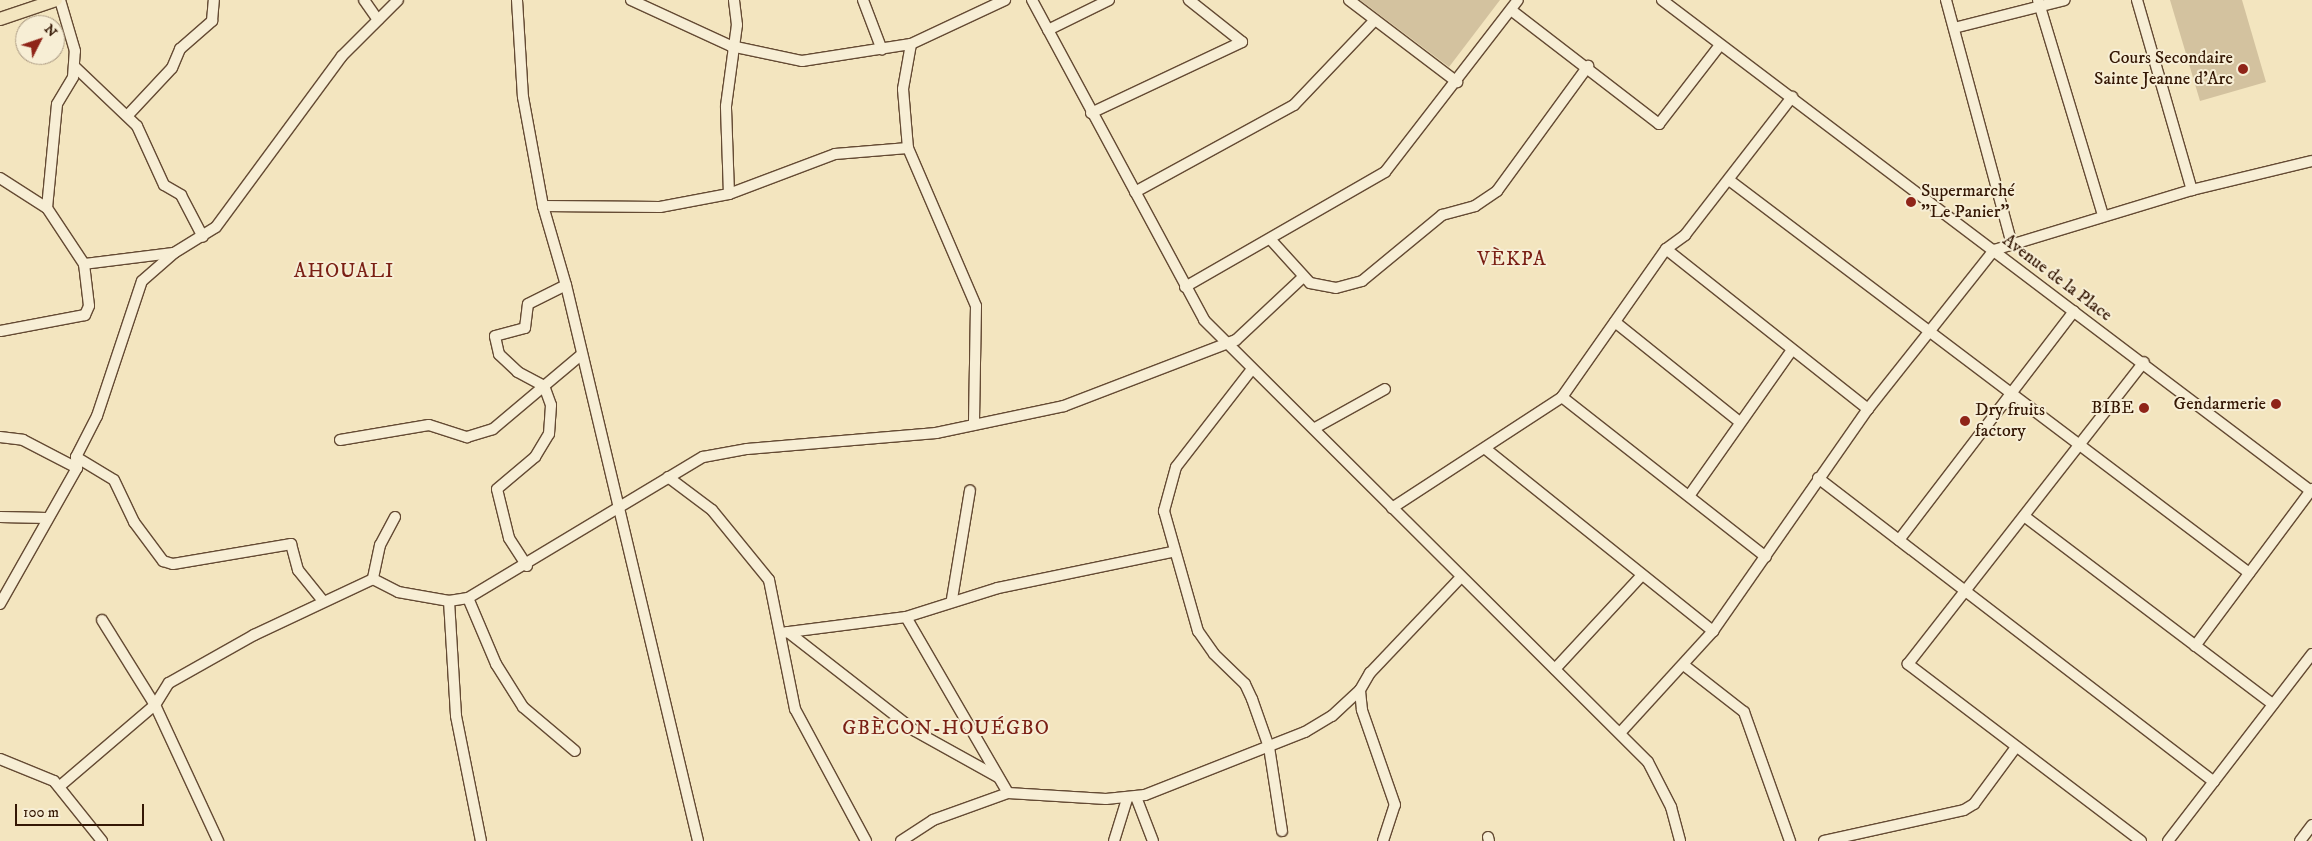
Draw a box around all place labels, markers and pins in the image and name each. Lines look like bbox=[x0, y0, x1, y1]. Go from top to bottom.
place label: Cours Secondaire Sainte Jeanne d'Arc bbox=[2094, 48, 2233, 90]
marker: Cours Secondaire Sainte Jeanne d'Arc bbox=[2237, 63, 2249, 75]
place label: Supermarché "Le Panier" bbox=[1921, 181, 2015, 223]
marker: Supermarché "Le Panier" bbox=[1905, 196, 1917, 208]
place label: Gendarmerie bbox=[2174, 393, 2266, 415]
place label: BIBE bbox=[2091, 397, 2134, 419]
marker: Gendarmerie bbox=[2270, 398, 2282, 410]
place label: Dry fruits factory bbox=[1975, 400, 2045, 442]
marker: BIBE bbox=[2138, 402, 2150, 414]
marker: Dry fruits factory bbox=[1959, 415, 1971, 427]

